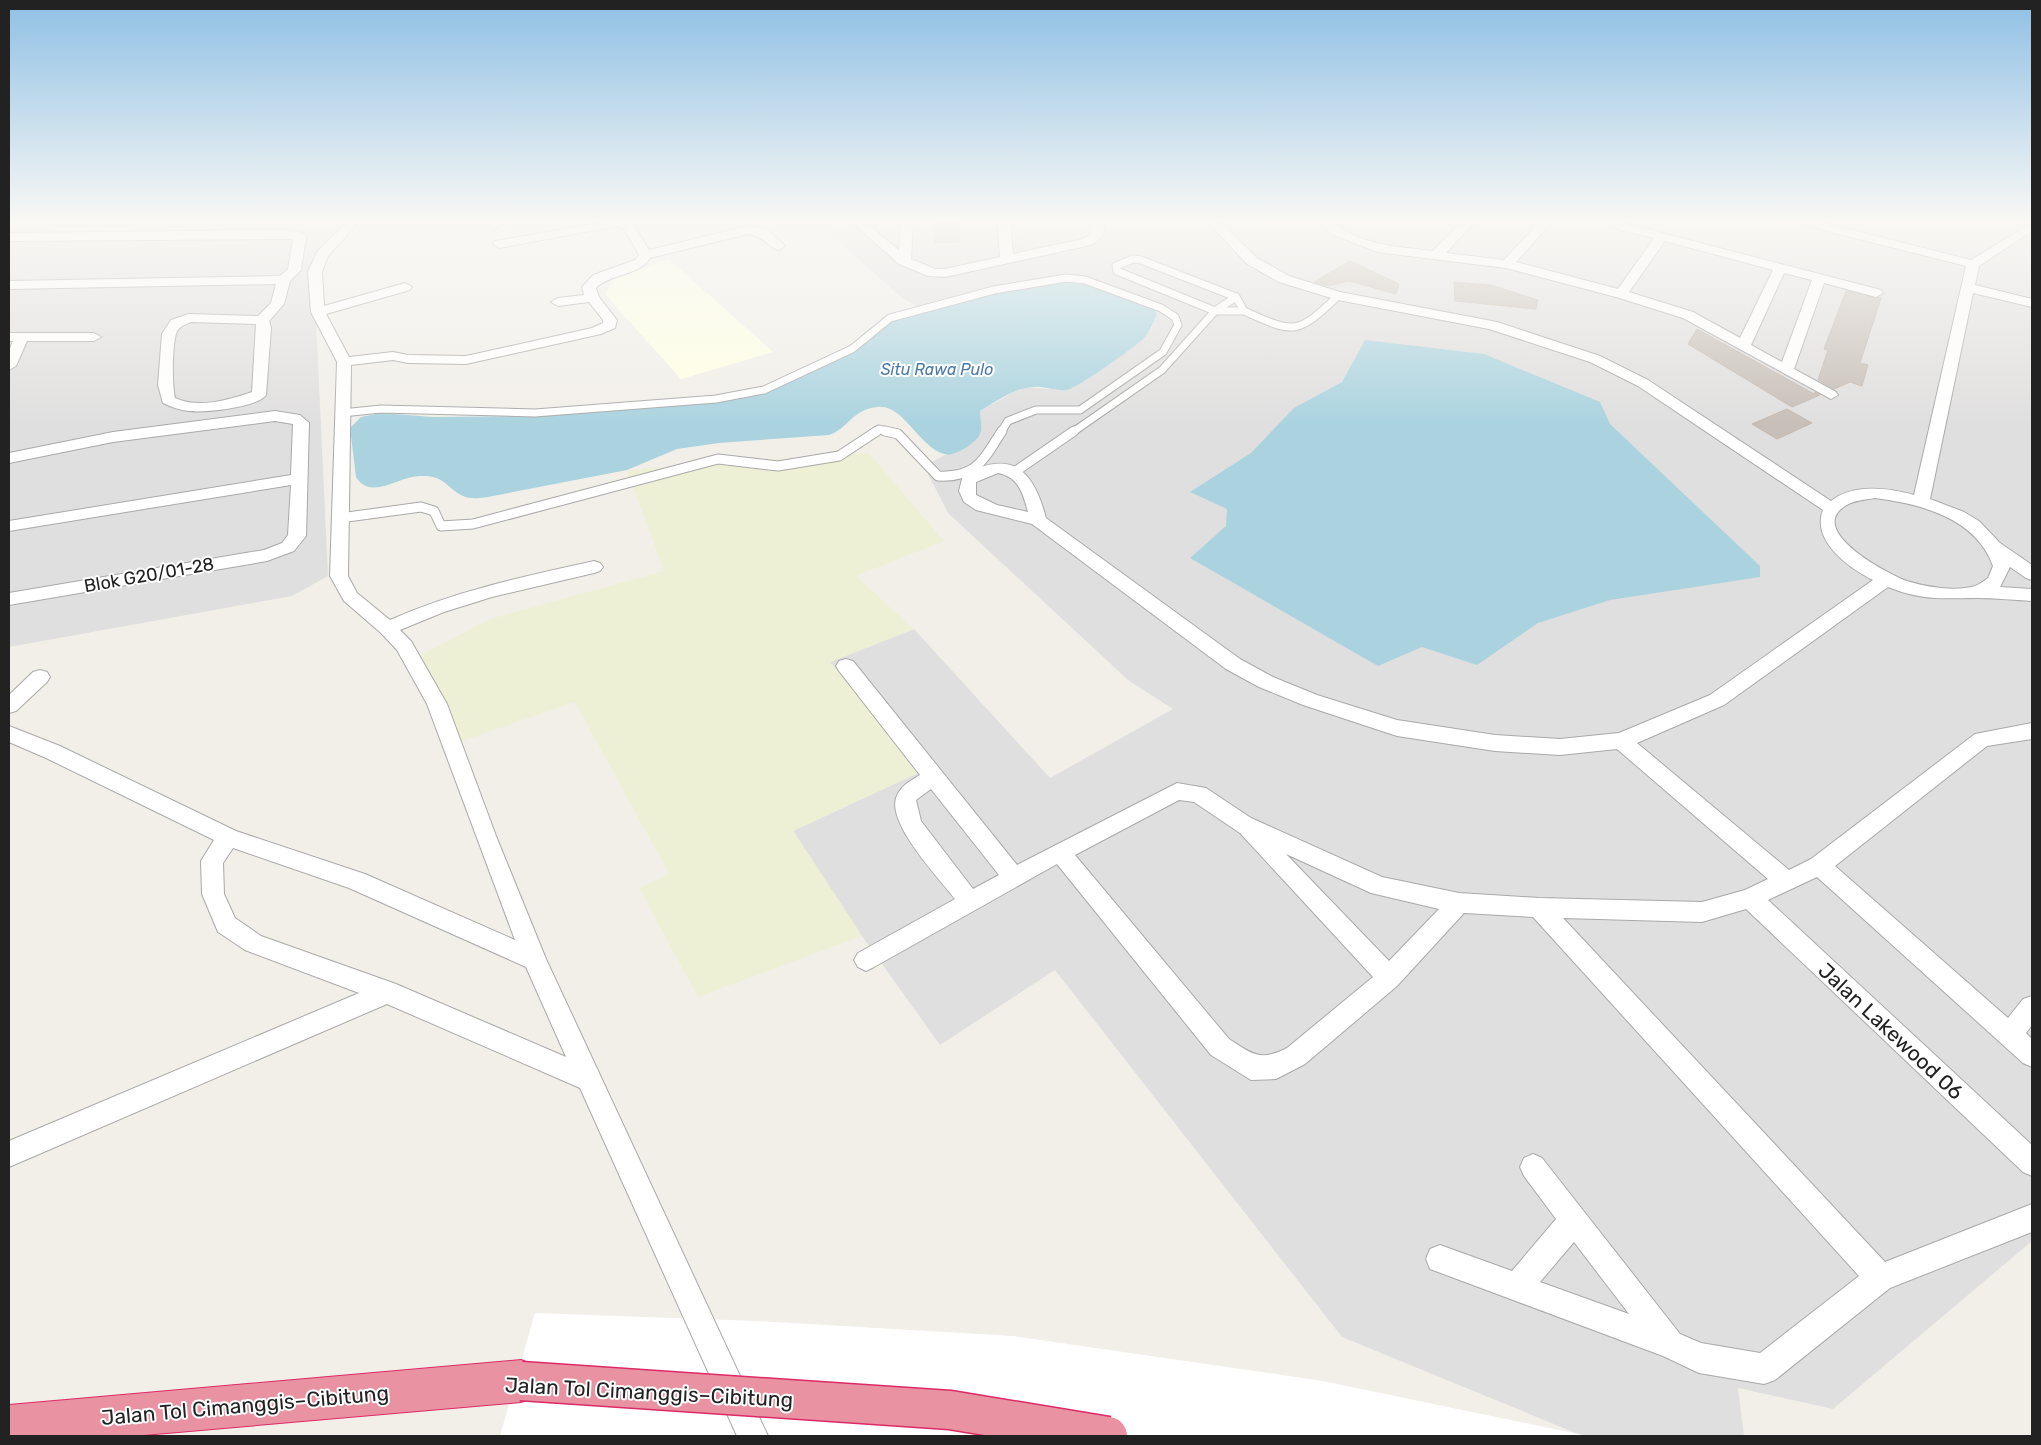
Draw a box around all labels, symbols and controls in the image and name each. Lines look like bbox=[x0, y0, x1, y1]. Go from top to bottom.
water label: Situ Rawa Pulo bbox=[881, 360, 993, 379]
street label: Blok G20/01-28 bbox=[82, 553, 216, 597]
street label: Jalan Lakewood 06 bbox=[1813, 957, 1969, 1105]
street label: Jalan Tol Cimanggis–Cibitung bbox=[504, 1372, 794, 1412]
street label: Jalan Tol Cimanggis–Cibitung bbox=[100, 1380, 390, 1430]

